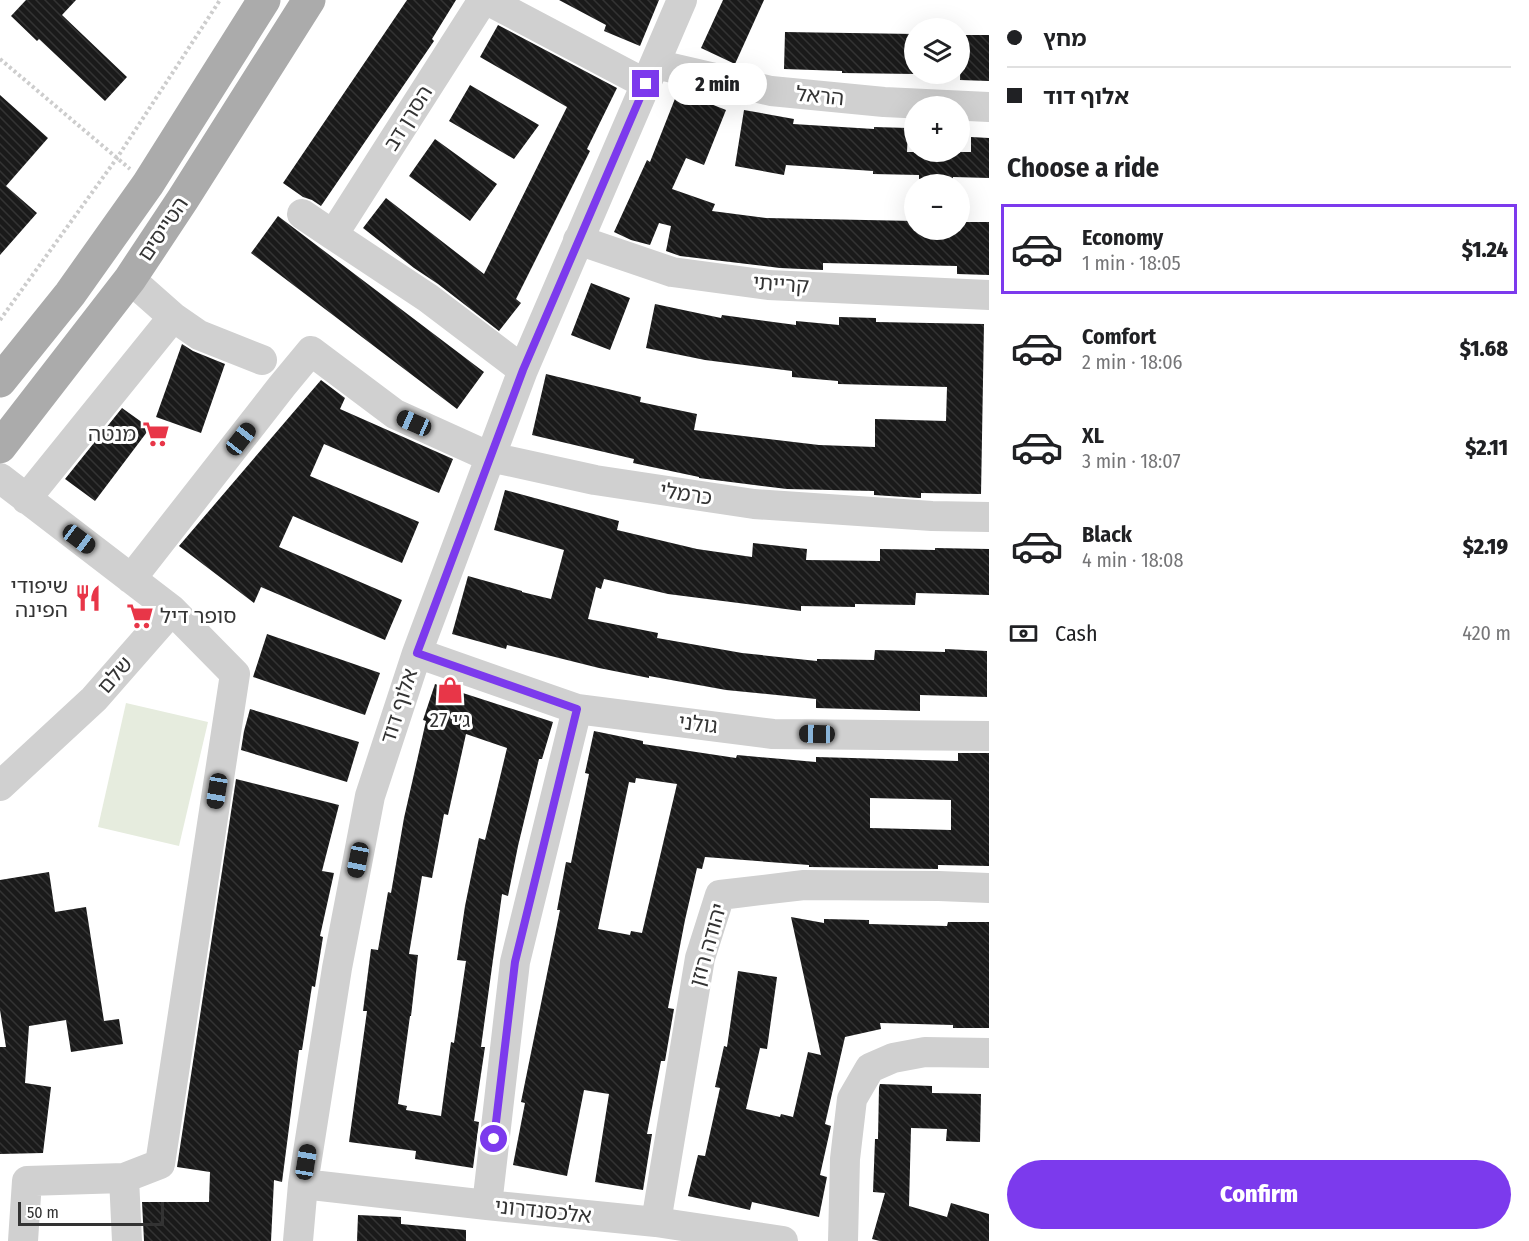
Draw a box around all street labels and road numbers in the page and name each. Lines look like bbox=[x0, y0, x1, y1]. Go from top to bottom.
street label: הסרן דב bbox=[378, 81, 438, 155]
street label: הראל bbox=[795, 81, 845, 111]
street label: הטייסים bbox=[132, 192, 194, 266]
street label: קרייתי bbox=[752, 269, 810, 299]
street label: כרמלי bbox=[658, 477, 714, 511]
street label: שלם bbox=[92, 651, 138, 699]
street label: אלוף דוד bbox=[375, 665, 423, 747]
street label: גולני bbox=[677, 709, 719, 739]
street label: יהודה רוזן bbox=[684, 900, 732, 990]
street label: אלכסנדרוני bbox=[493, 1193, 593, 1229]

